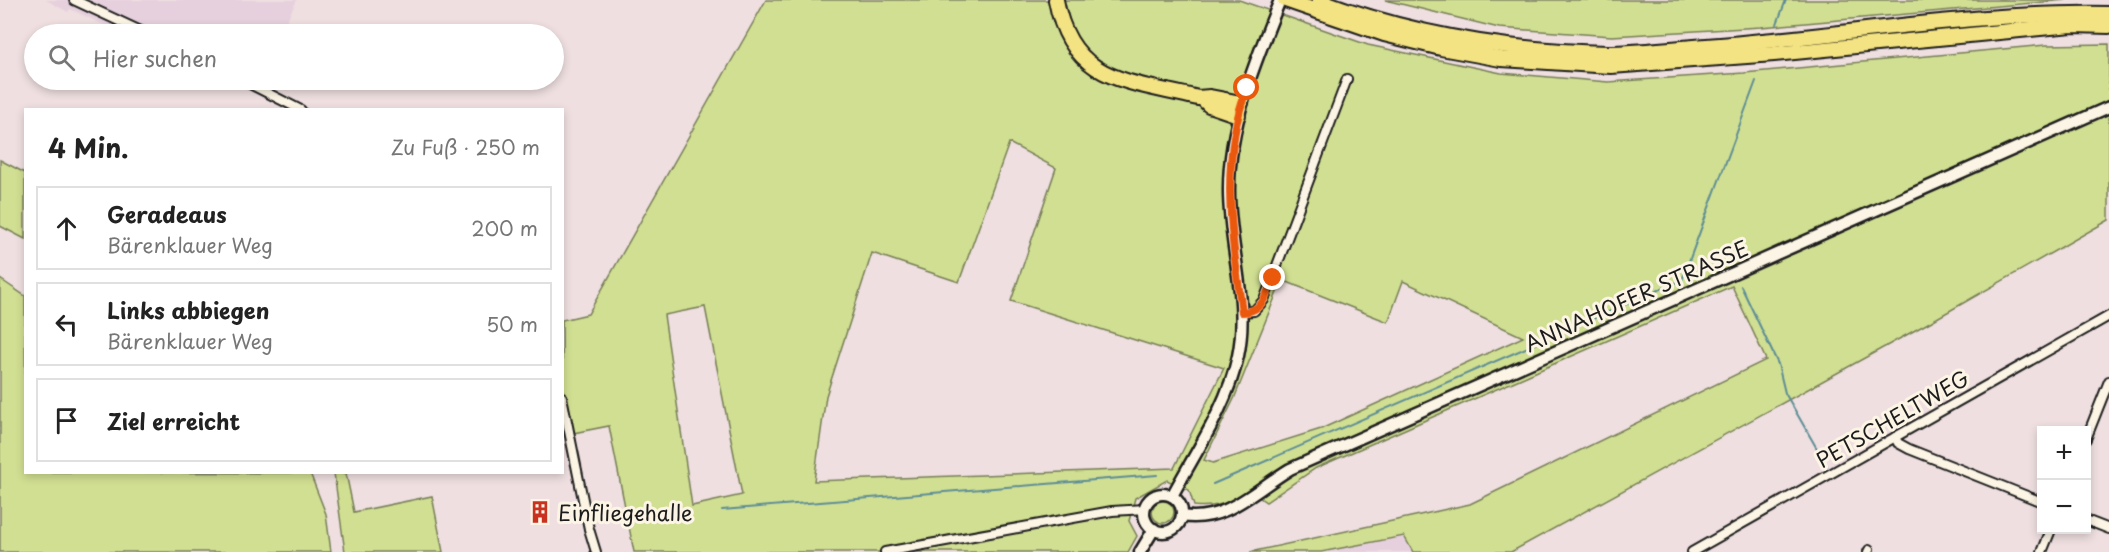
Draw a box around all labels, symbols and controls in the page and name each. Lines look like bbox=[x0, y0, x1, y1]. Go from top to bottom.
search box bbox=[24, 24, 564, 90]
icon: search bbox=[45, 41, 78, 74]
text: Hier suchen bbox=[93, 41, 217, 74]
route start bbox=[1233, 74, 1259, 100]
text: 4 Min. bbox=[48, 128, 128, 167]
text: Zu Fuß · 250 m bbox=[391, 132, 540, 162]
text: Geradeaus bbox=[107, 197, 227, 230]
icon: ahead bbox=[50, 212, 83, 245]
text: 200 m bbox=[471, 213, 538, 243]
text: Bärenklauer Weg bbox=[107, 230, 273, 260]
street label: ANNAHOFER STRASSE bbox=[1519, 231, 1753, 359]
route end bbox=[1259, 264, 1285, 290]
text: Links abbiegen bbox=[107, 293, 269, 326]
icon: left bbox=[50, 308, 83, 341]
text: 50 m bbox=[486, 309, 538, 339]
text: Bärenklauer Weg bbox=[107, 326, 273, 356]
street label: PETSCHELTWEG bbox=[1810, 361, 1974, 475]
icon: arrive bbox=[50, 404, 83, 437]
text: Ziel erreicht bbox=[107, 404, 240, 437]
map controls bbox=[2037, 426, 2091, 534]
button: + bbox=[2037, 426, 2091, 480]
button: − bbox=[2037, 480, 2091, 534]
place label: Einfliegehalle bbox=[558, 496, 692, 528]
building icon: Einfliegehalle bbox=[527, 499, 553, 525]

